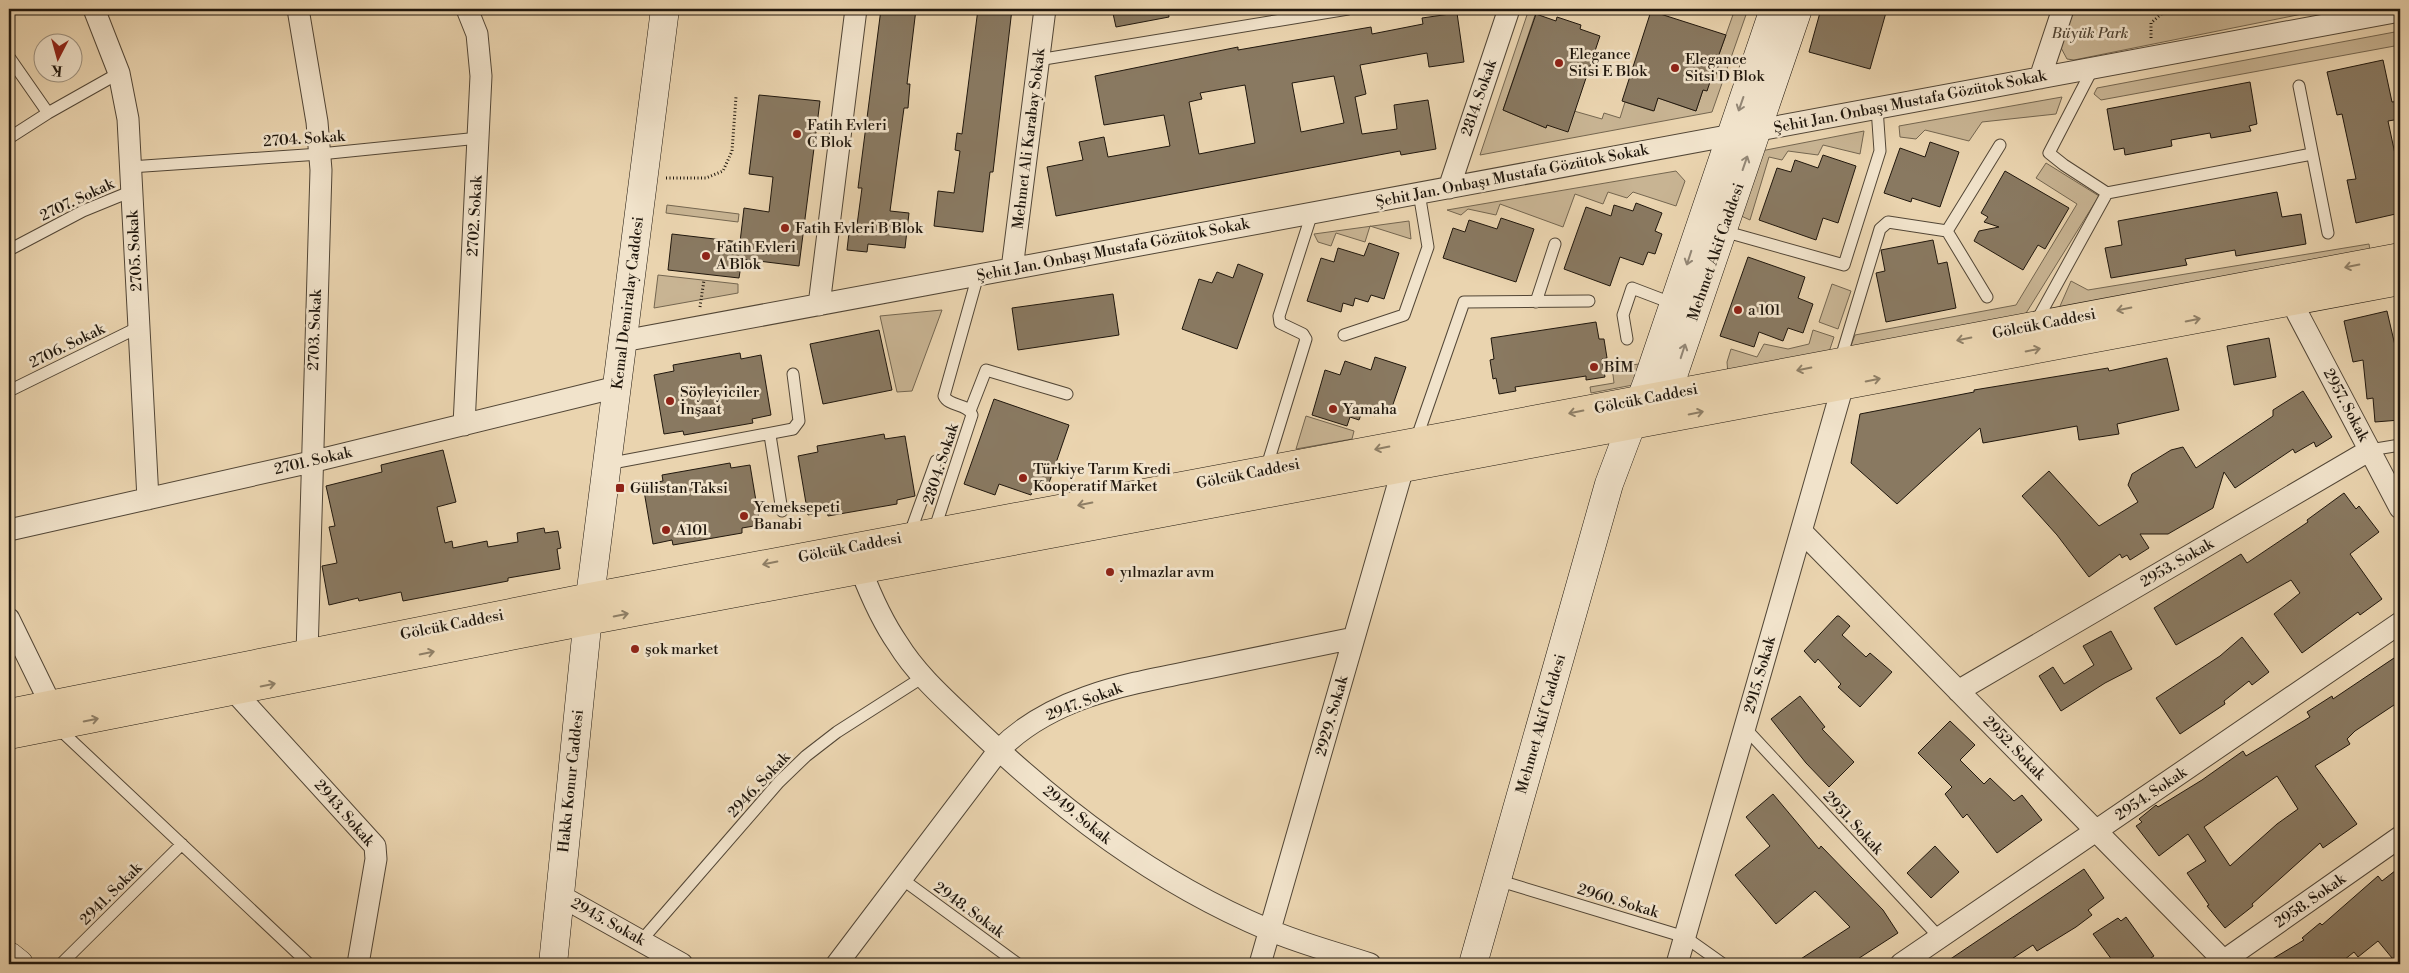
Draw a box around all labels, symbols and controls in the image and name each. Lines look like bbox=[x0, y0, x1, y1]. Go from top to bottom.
park label: Büyük Park bbox=[2051, 24, 2129, 43]
north arrow bbox=[32, 32, 82, 82]
place label: Elegance Sitsi E Blok bbox=[1569, 45, 1648, 81]
street label: Mehmet Ali Karabay Sokak bbox=[1008, 46, 1050, 230]
place label: Elegance Sitsi D Blok bbox=[1685, 50, 1765, 86]
street label: 2814. Sokak bbox=[1457, 56, 1501, 139]
marker: Elegance Sitsi E Blok bbox=[1553, 57, 1565, 69]
text: K bbox=[50, 60, 63, 79]
marker: Elegance Sitsi D Blok bbox=[1669, 62, 1681, 74]
street label: Şehit Jan. Onbaşı Mustafa Gözütok Sokak bbox=[1772, 66, 2049, 138]
one-way arrow bbox=[1736, 96, 1745, 112]
place label: Fatih Evleri C Blok bbox=[807, 116, 887, 152]
street label: 2704. Sokak bbox=[263, 127, 347, 151]
marker: Fatih Evleri C Blok bbox=[791, 128, 803, 140]
street label: Şehit Jan. Onbaşı Mustafa Gözütok Sokak bbox=[1374, 140, 1651, 212]
one-way arrow bbox=[1741, 156, 1751, 172]
street label: 2707. Sokak bbox=[37, 174, 118, 225]
street label: 2702. Sokak bbox=[463, 174, 487, 257]
street label: Mehmet Akif Caddesi bbox=[1683, 181, 1749, 323]
street label: 2705. Sokak bbox=[123, 209, 147, 292]
street label: Şehit Jan. Onbaşı Mustafa Gözütok Sokak bbox=[975, 214, 1252, 286]
street label: Kemal Demiralay Caddesi bbox=[608, 215, 648, 391]
place label: Fatih Evleri B Blok bbox=[795, 219, 924, 238]
marker: Fatih Evleri B Blok bbox=[779, 222, 791, 234]
place label: Fatih Evleri A Blok bbox=[715, 238, 796, 274]
marker: Fatih Evleri A Blok bbox=[700, 250, 712, 262]
one-way arrow bbox=[1684, 250, 1693, 266]
one-way arrow bbox=[2345, 261, 2361, 271]
street label: 2703. Sokak bbox=[304, 288, 326, 371]
place label: a 101 bbox=[1748, 301, 1781, 320]
marker: a 101 bbox=[1732, 304, 1744, 316]
one-way arrow bbox=[2116, 304, 2132, 314]
street label: Gölcük Caddesi bbox=[1991, 305, 2097, 343]
one-way arrow bbox=[2184, 314, 2200, 324]
street label: 2706. Sokak bbox=[26, 319, 109, 373]
one-way arrow bbox=[1957, 334, 1973, 344]
one-way arrow bbox=[1678, 343, 1688, 359]
one-way arrow bbox=[2025, 344, 2041, 354]
place label: BİM bbox=[1603, 357, 1634, 377]
marker: BİM bbox=[1588, 361, 1600, 373]
one-way arrow bbox=[1797, 365, 1813, 374]
street label: 2957. Sokak bbox=[2319, 365, 2374, 446]
one-way arrow bbox=[1865, 374, 1881, 384]
street label: Gölcük Caddesi bbox=[1593, 380, 1699, 418]
place label: Söyleyiciler İnşaat bbox=[680, 383, 760, 419]
marker: Söyleyiciler İnşaat bbox=[664, 395, 676, 407]
place label: Yamaha bbox=[1342, 400, 1397, 419]
marker: Yamaha bbox=[1327, 403, 1339, 415]
one-way arrow bbox=[1568, 407, 1584, 417]
one-way arrow bbox=[1688, 407, 1704, 417]
street label: 2804. Sokak bbox=[919, 420, 963, 507]
street label: 2701. Sokak bbox=[272, 443, 355, 479]
one-way arrow bbox=[1374, 444, 1390, 454]
street label: Gölcük Caddesi bbox=[1195, 455, 1301, 493]
place label: Türkiye Tarım Kredi Kooperatif Market bbox=[1033, 460, 1171, 496]
marker: Türkiye Tarım Kredi Kooperatif Market bbox=[1017, 472, 1029, 484]
place label: Gülistan Taksi bbox=[630, 479, 728, 498]
marker: Gülistan Taksi bbox=[614, 482, 626, 494]
place label: Yemeksepeti Banabi bbox=[753, 498, 840, 534]
one-way arrow bbox=[1077, 500, 1093, 510]
marker: Yemeksepeti Banabi bbox=[738, 510, 750, 522]
place label: A101 bbox=[675, 521, 709, 540]
marker: A101 bbox=[660, 524, 672, 536]
street label: Gölcük Caddesi bbox=[797, 529, 903, 567]
street label: 2953. Sokak bbox=[2137, 534, 2218, 592]
one-way arrow bbox=[762, 559, 778, 569]
place label: yılmazlar avm bbox=[1119, 563, 1214, 582]
marker: yılmazlar avm bbox=[1104, 566, 1116, 578]
street label: Gölcük Caddesi bbox=[399, 606, 505, 644]
one-way arrow bbox=[612, 610, 628, 619]
street label: 2915. Sokak bbox=[1740, 633, 1780, 716]
place label: şok market bbox=[645, 640, 719, 659]
marker: şok market bbox=[629, 643, 641, 655]
one-way arrow bbox=[419, 648, 435, 657]
street label: Mehmet Akif Caddesi bbox=[1512, 652, 1570, 796]
street label: 2929. Sokak bbox=[1311, 673, 1353, 758]
street label: 2947. Sokak bbox=[1043, 678, 1126, 725]
one-way arrow bbox=[259, 679, 275, 689]
street label: Hakkı Konur Caddesi bbox=[554, 709, 588, 853]
street label: 2952. Sokak bbox=[1979, 712, 2050, 785]
one-way arrow bbox=[83, 715, 99, 724]
street label: 2946. Sokak bbox=[724, 747, 795, 822]
street label: 2954. Sokak bbox=[2112, 762, 2191, 825]
street label: 2943. Sokak bbox=[310, 776, 379, 851]
street label: 2949. Sokak bbox=[1039, 782, 1116, 849]
street label: 2951. Sokak bbox=[1819, 787, 1888, 860]
street label: 2941. Sokak bbox=[76, 858, 147, 929]
street label: 2958. Sokak bbox=[2271, 869, 2350, 932]
street label: 2948. Sokak bbox=[930, 878, 1009, 943]
street label: 2960. Sokak bbox=[1575, 880, 1662, 923]
street label: 2945. Sokak bbox=[568, 894, 649, 951]

